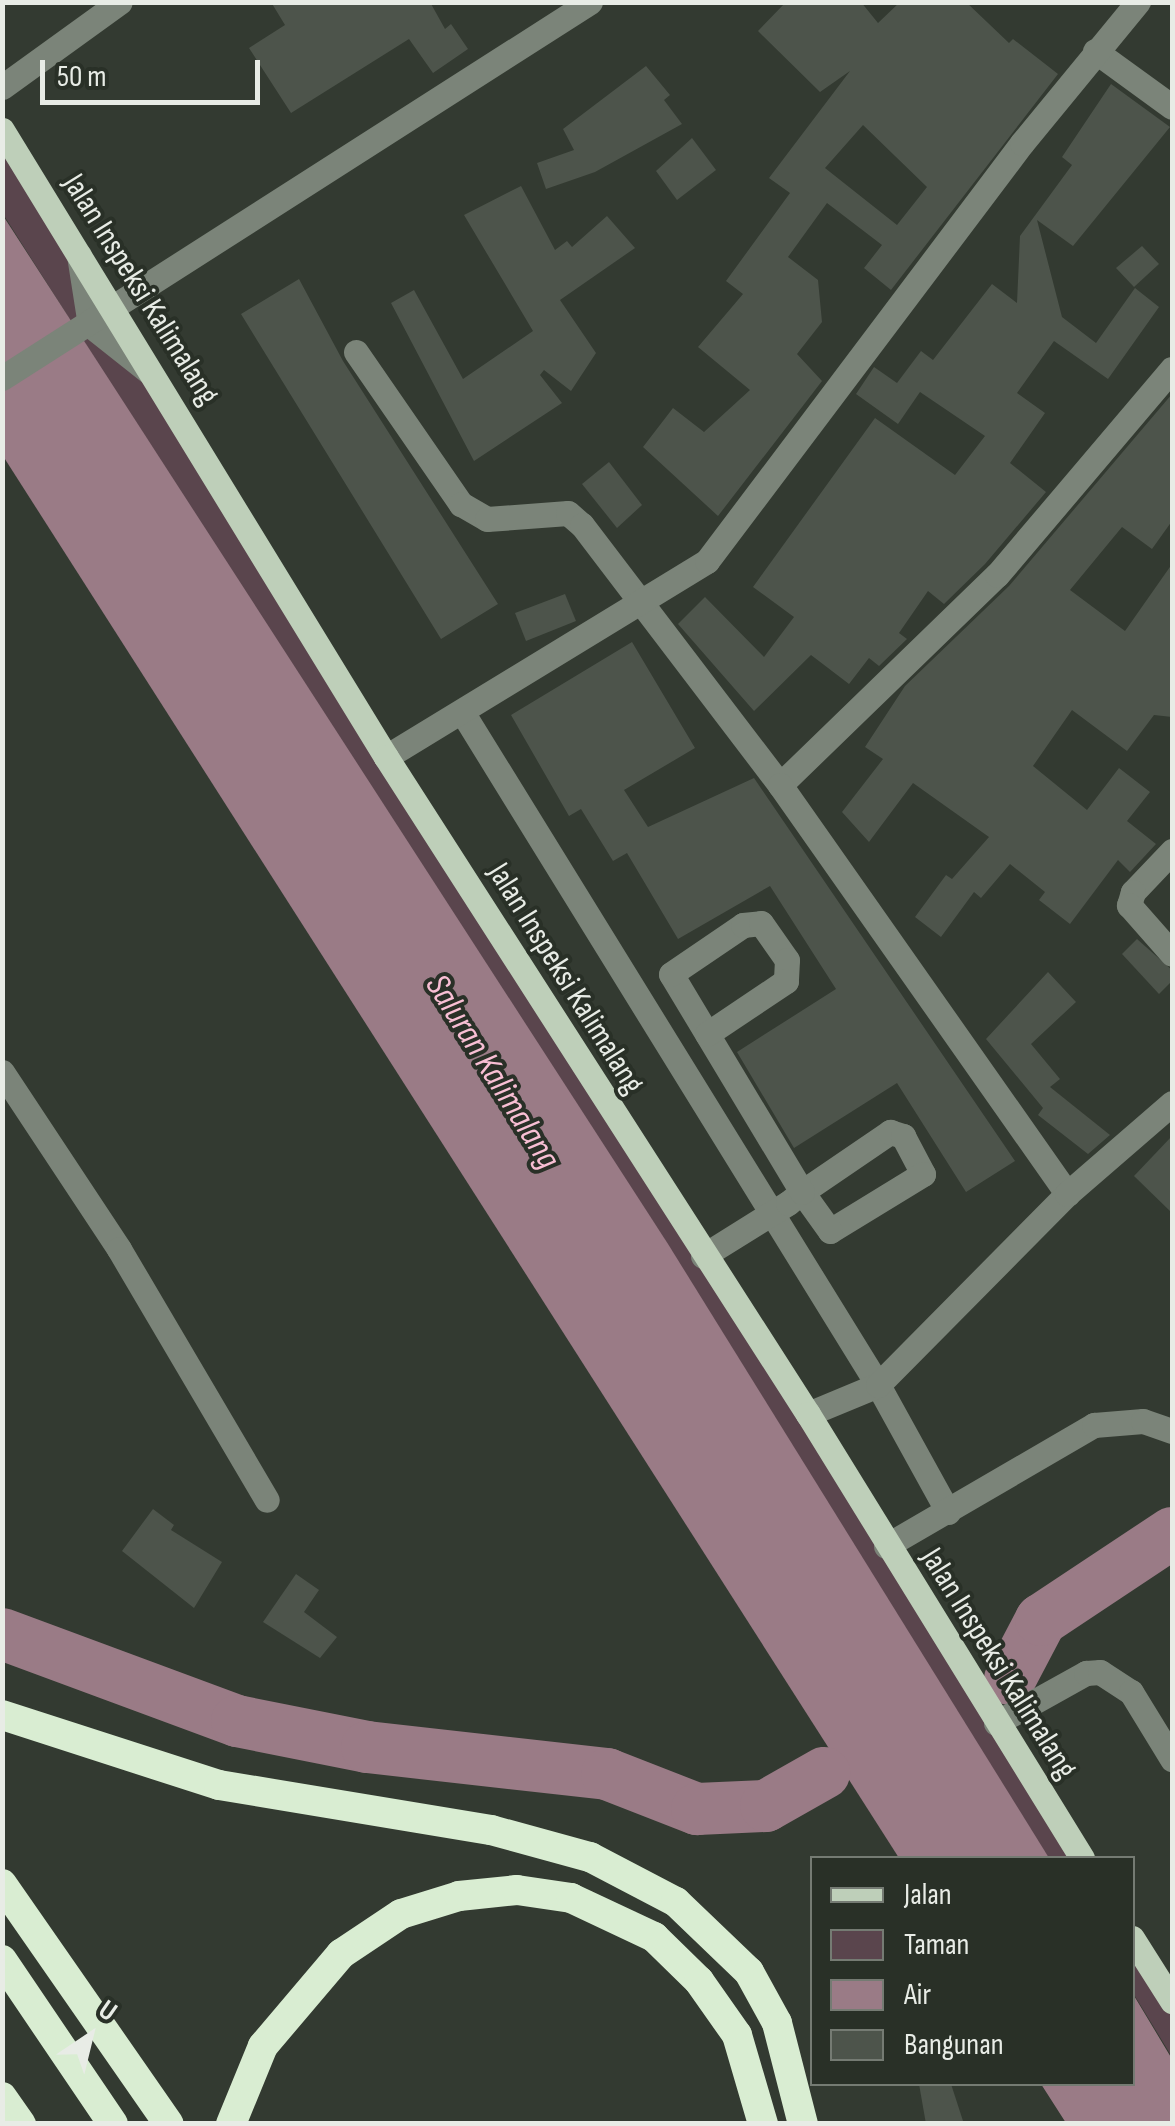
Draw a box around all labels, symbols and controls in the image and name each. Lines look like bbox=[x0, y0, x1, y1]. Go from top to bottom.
scale bar bbox=[45, 40, 265, 102]
text: 50 m bbox=[57, 59, 106, 95]
street label: Jalan Inspeksi Kalimalang bbox=[54, 168, 226, 412]
street label: Jalan Inspeksi Kalimalang bbox=[479, 857, 651, 1101]
water label: Saluran Kalimalang bbox=[416, 967, 568, 1177]
street label: Jalan Inspeksi Kalimalang bbox=[912, 1542, 1084, 1786]
legend bbox=[810, 1856, 1135, 2086]
text: Jalan bbox=[904, 1877, 952, 1913]
text: Taman bbox=[904, 1927, 969, 1963]
text: Air bbox=[904, 1977, 931, 2013]
north arrow bbox=[40, 1986, 140, 2086]
text: U bbox=[92, 1993, 123, 2029]
text: Bangunan bbox=[904, 2027, 1004, 2063]

